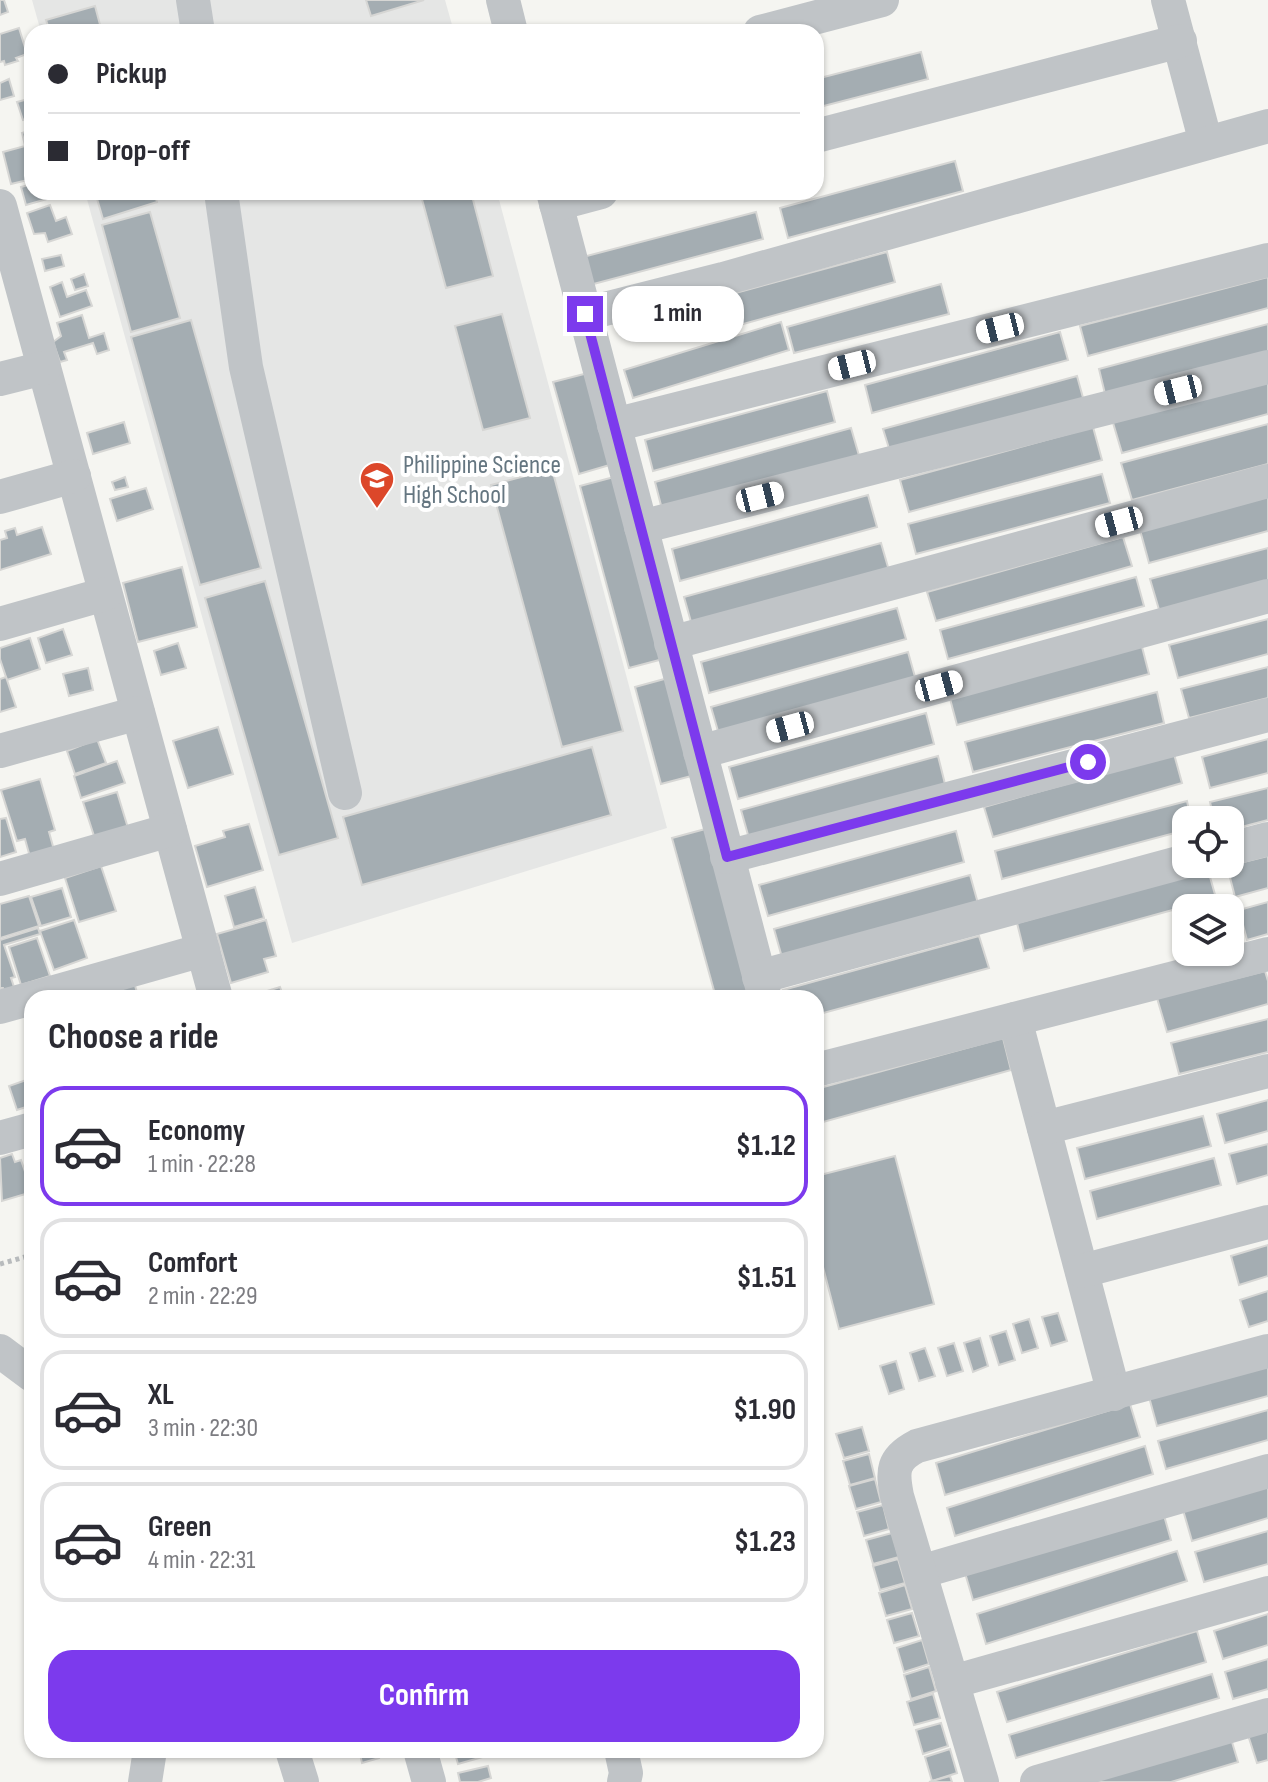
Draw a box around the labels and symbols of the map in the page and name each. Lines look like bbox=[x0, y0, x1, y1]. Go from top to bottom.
callout: 1 min bbox=[613, 286, 745, 342]
route end bbox=[567, 296, 603, 332]
car bbox=[974, 311, 1026, 345]
car bbox=[826, 348, 878, 382]
car bbox=[1152, 373, 1204, 407]
place label: Philippine Science High School bbox=[403, 450, 561, 511]
school or university icon: Philippine Science High School bbox=[358, 460, 396, 510]
car bbox=[734, 480, 786, 514]
car bbox=[1093, 504, 1145, 540]
car bbox=[913, 668, 965, 704]
car bbox=[764, 709, 816, 745]
route start bbox=[1070, 744, 1106, 780]

